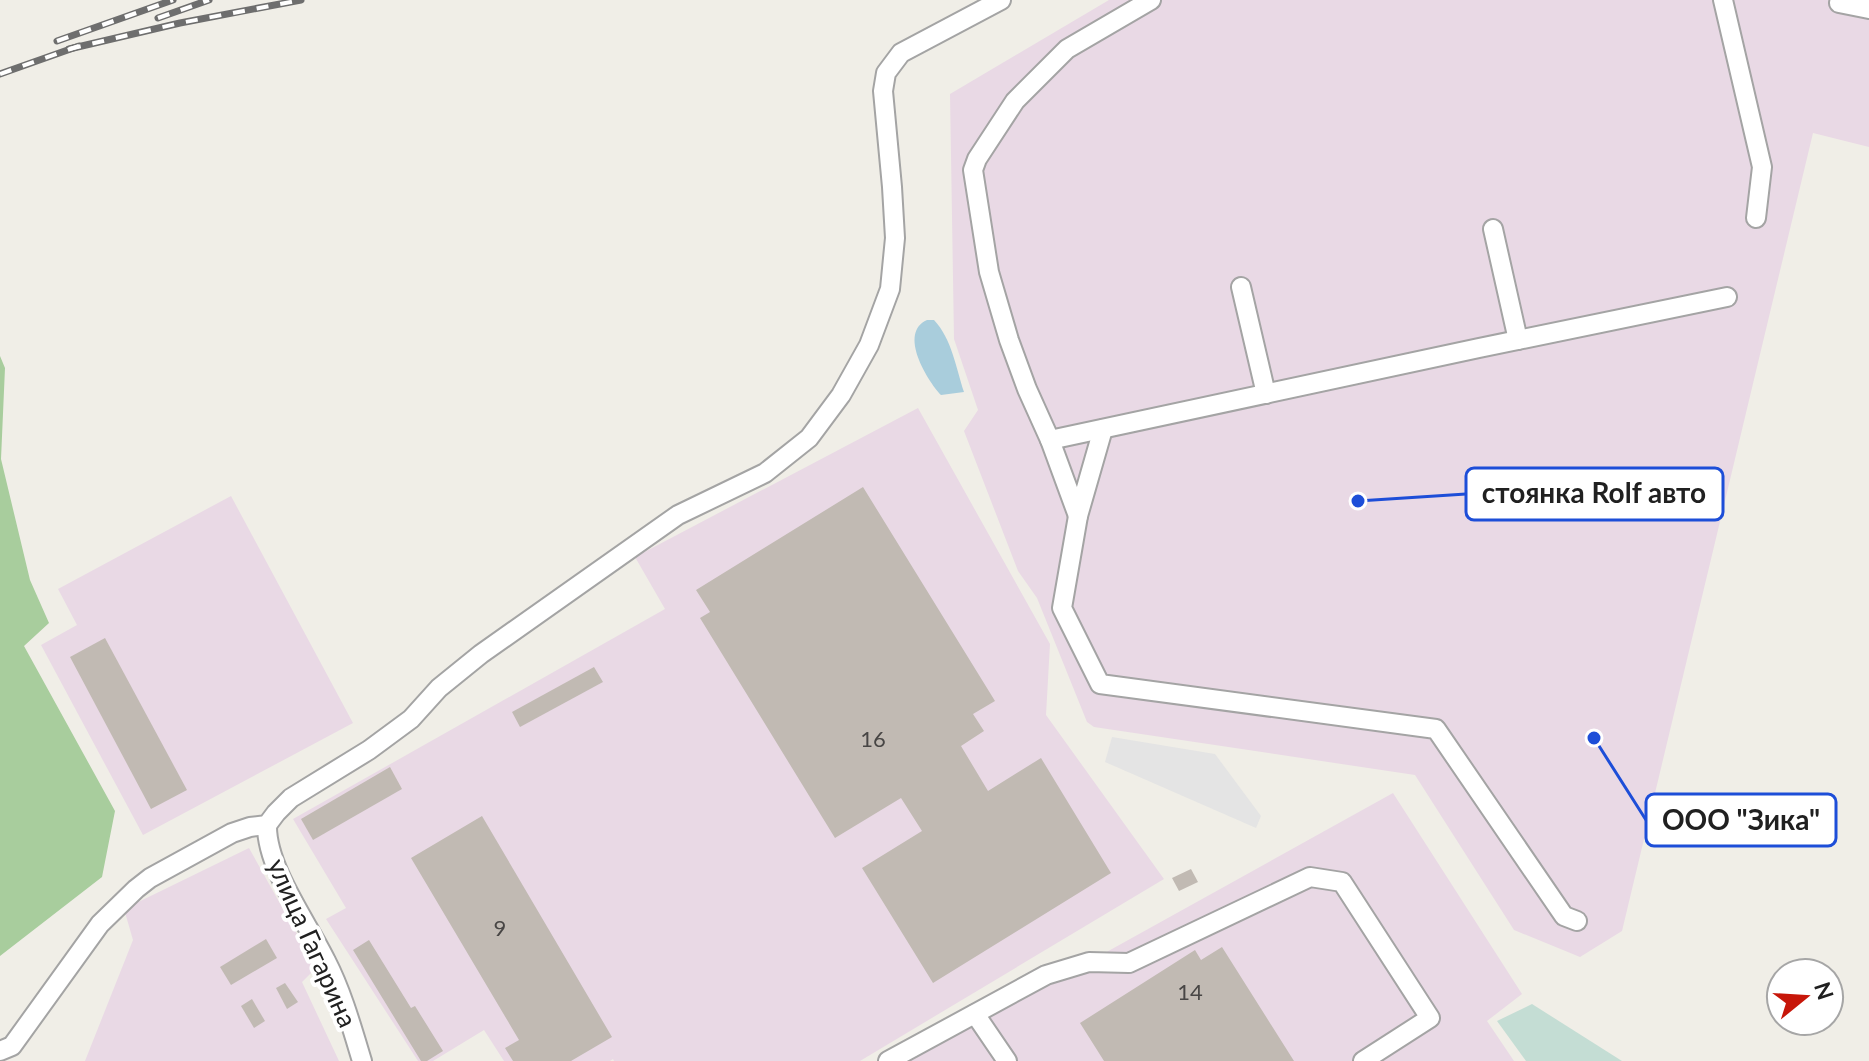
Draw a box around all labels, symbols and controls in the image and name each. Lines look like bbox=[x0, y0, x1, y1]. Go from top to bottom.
callout: стоянка Rolf авто bbox=[1466, 468, 1723, 520]
text: стоянка Rolf авто bbox=[1482, 475, 1706, 509]
house number: 16 bbox=[860, 725, 886, 752]
callout: ООО "Зика" bbox=[1646, 794, 1836, 846]
text: ООО "Зика" bbox=[1662, 802, 1820, 836]
street label: улица Гагарина bbox=[261, 853, 364, 1032]
house number: 9 bbox=[494, 914, 506, 941]
north arrow bbox=[1765, 957, 1845, 1037]
house number: 14 bbox=[1177, 978, 1203, 1005]
text: N bbox=[1809, 978, 1840, 1003]

